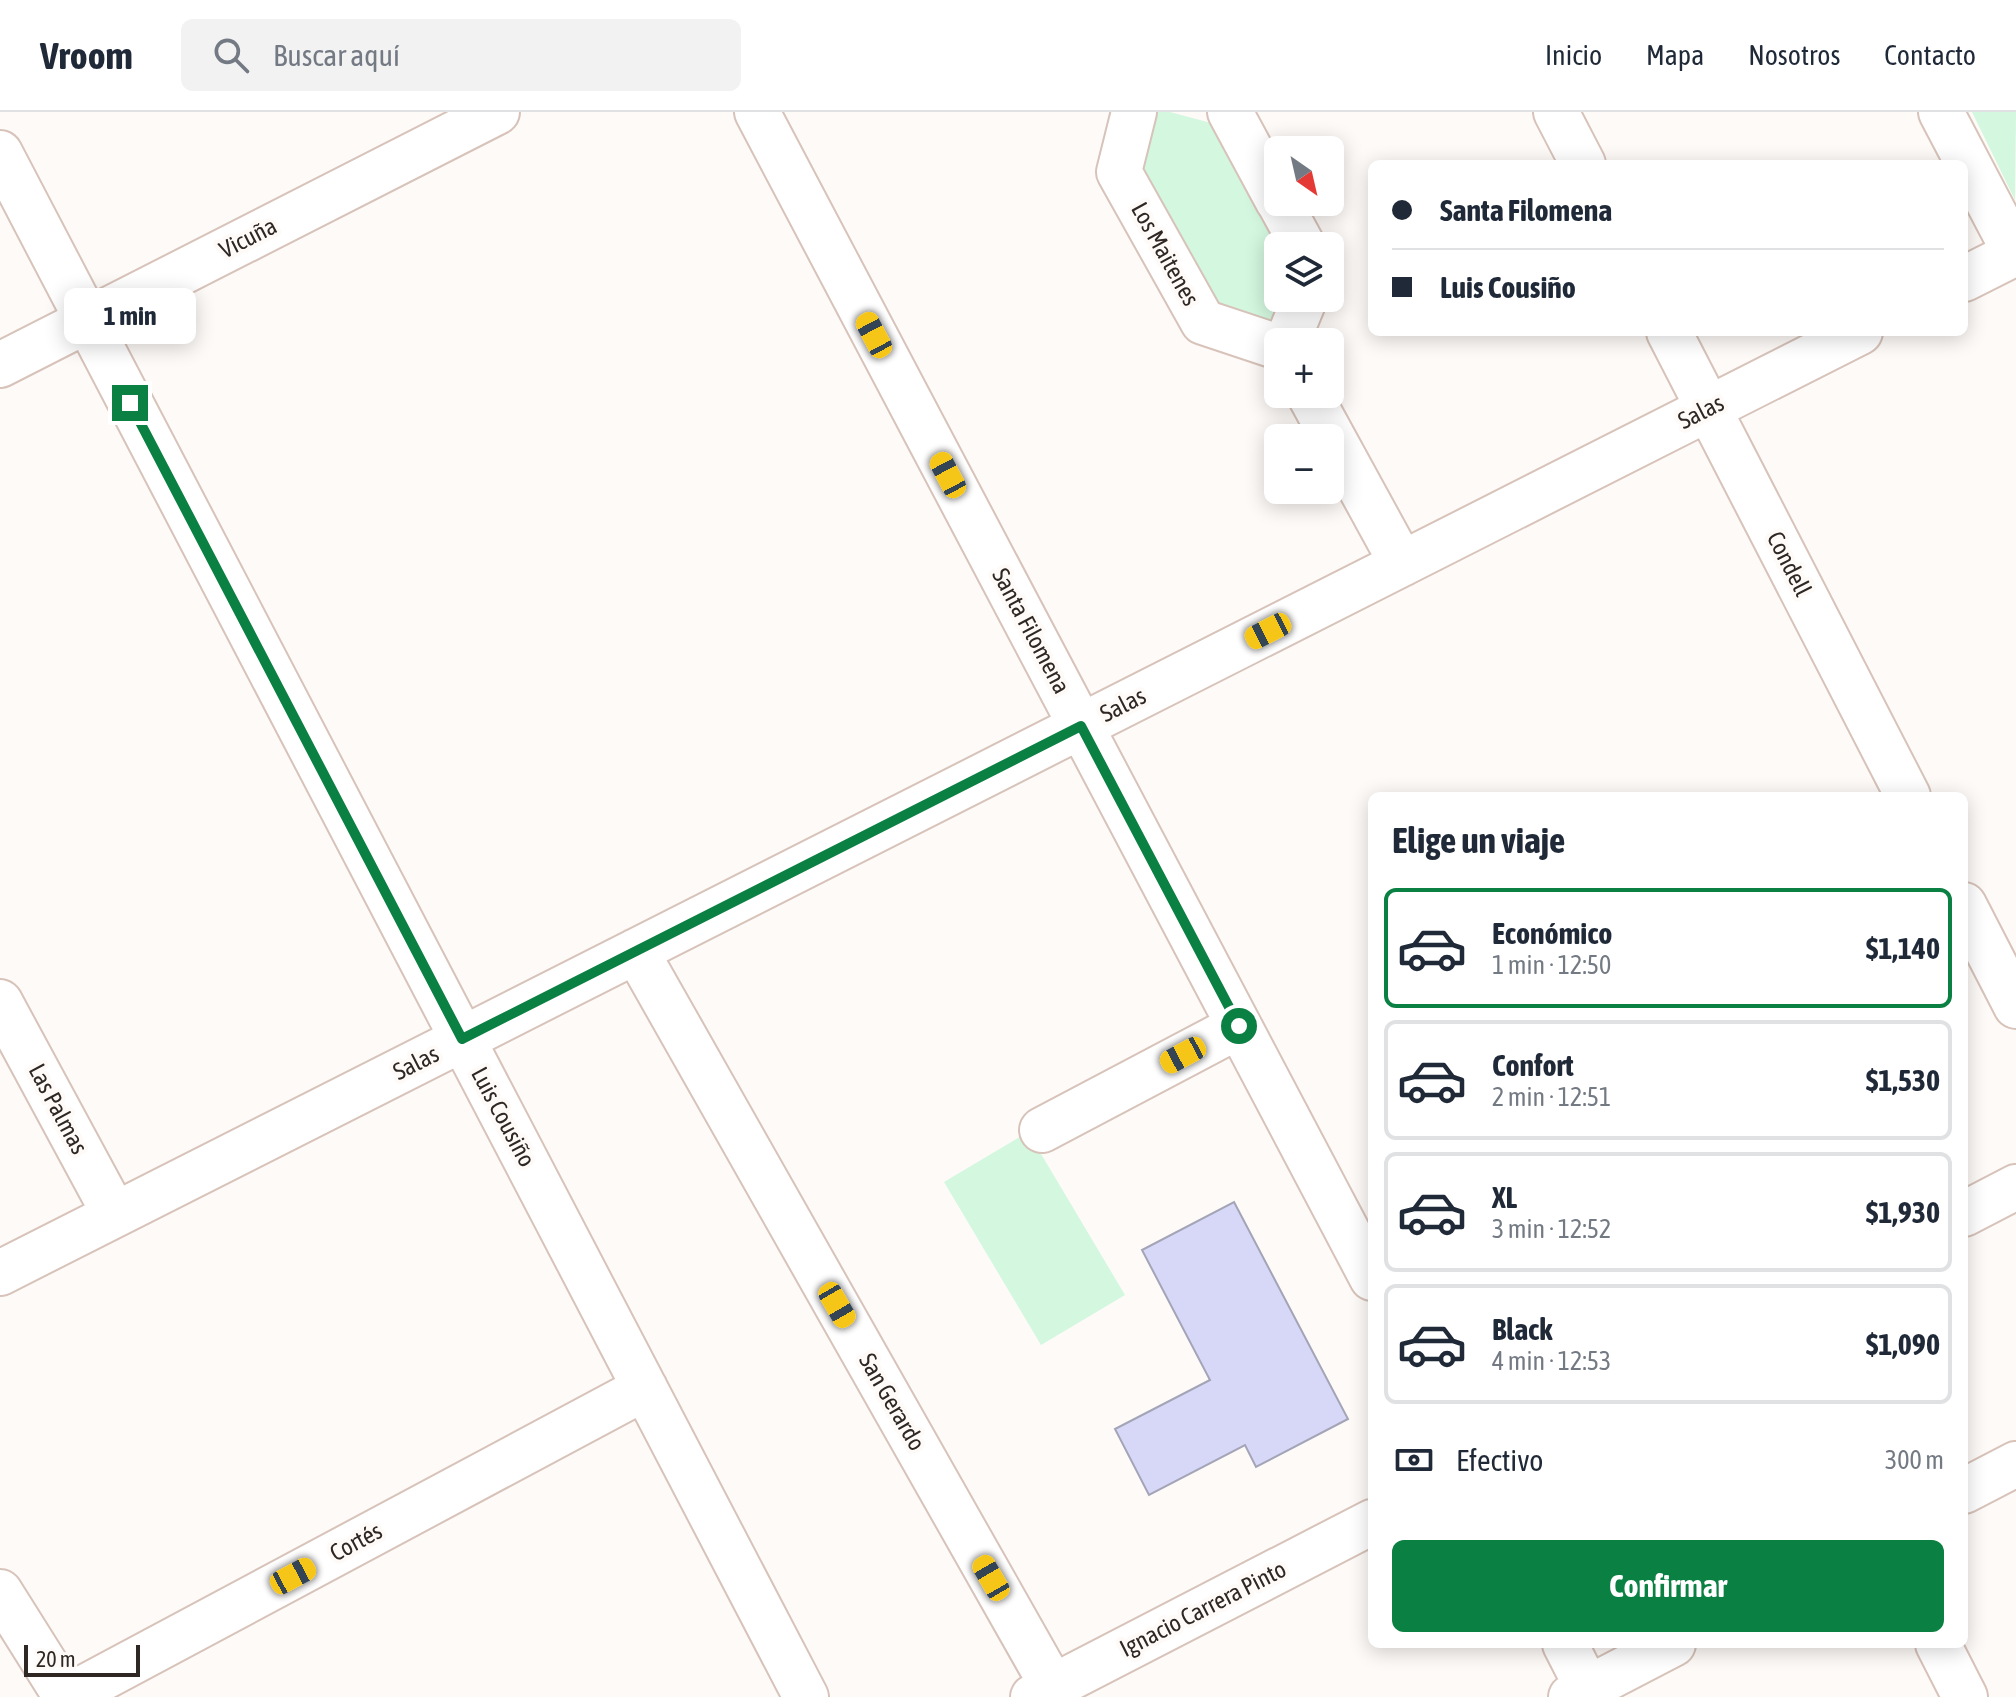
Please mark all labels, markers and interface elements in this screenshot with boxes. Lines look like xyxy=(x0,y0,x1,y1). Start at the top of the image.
search box xyxy=(181,19,741,91)
icon: search xyxy=(209,33,253,77)
text: Vroom xyxy=(40,34,133,77)
text: Buscar aquí xyxy=(273,38,400,72)
text: Inicio xyxy=(1545,39,1602,71)
text: Mapa xyxy=(1646,39,1704,71)
text: Nosotros xyxy=(1748,39,1840,71)
text: Contacto xyxy=(1884,39,1976,71)
north arrow xyxy=(1264,136,1344,216)
map controls xyxy=(1264,136,1344,504)
text: Santa Filomena xyxy=(1440,193,1612,227)
street label: Los Maitenes xyxy=(1126,198,1205,310)
street label: Vicuña xyxy=(215,212,281,263)
button: layers xyxy=(1264,232,1344,312)
text: Luis Cousiño xyxy=(1440,270,1576,304)
callout: 1 min xyxy=(64,287,196,343)
text: 1 min xyxy=(103,301,157,331)
car xyxy=(852,308,896,362)
button: + xyxy=(1264,328,1344,408)
route end xyxy=(112,385,148,421)
street label: Salas xyxy=(1674,389,1728,434)
button: − xyxy=(1264,424,1344,504)
car xyxy=(926,448,970,502)
street label: Condell xyxy=(1762,527,1817,601)
street label: Santa Filomena xyxy=(987,564,1076,698)
car xyxy=(1241,609,1295,653)
street label: Salas xyxy=(1096,682,1150,727)
text: Elige un viaje xyxy=(1392,819,1565,861)
icon: car xyxy=(1396,912,1468,984)
text: Económico xyxy=(1492,916,1612,950)
text: $1,140 xyxy=(1866,931,1940,965)
text: 1 min · 12:50 xyxy=(1492,950,1611,980)
route start xyxy=(1221,1008,1257,1044)
car xyxy=(1156,1033,1210,1077)
street label: Salas xyxy=(389,1040,443,1085)
icon: car xyxy=(1396,1044,1468,1116)
text: Confort xyxy=(1492,1048,1574,1082)
street label: Las Palmas xyxy=(24,1059,93,1158)
street label: Luis Cousiño xyxy=(466,1062,541,1171)
text: $1,530 xyxy=(1866,1063,1940,1097)
text: 2 min · 12:51 xyxy=(1492,1082,1611,1112)
icon: car xyxy=(1396,1176,1468,1248)
text: XL xyxy=(1492,1180,1517,1214)
text: $1,930 xyxy=(1866,1195,1940,1229)
text: 3 min · 12:52 xyxy=(1492,1214,1611,1244)
car xyxy=(815,1278,859,1332)
icon: car xyxy=(1396,1308,1468,1380)
text: Black xyxy=(1492,1312,1552,1346)
text: $1,090 xyxy=(1866,1327,1940,1361)
text: 4 min · 12:53 xyxy=(1492,1346,1611,1376)
street label: San Gerardo xyxy=(854,1349,931,1455)
icon: cash xyxy=(1392,1438,1436,1482)
text: Efectivo xyxy=(1456,1443,1543,1477)
text: 300 m xyxy=(1885,1445,1944,1475)
street label: Cortés xyxy=(325,1517,386,1566)
button: Confirmar xyxy=(1392,1540,1944,1632)
car xyxy=(969,1551,1013,1605)
car xyxy=(266,1554,320,1598)
street label: Ignacio Carrera Pinto xyxy=(1115,1555,1290,1662)
scale bar xyxy=(24,1641,140,1677)
text: 20 m xyxy=(36,1646,76,1672)

